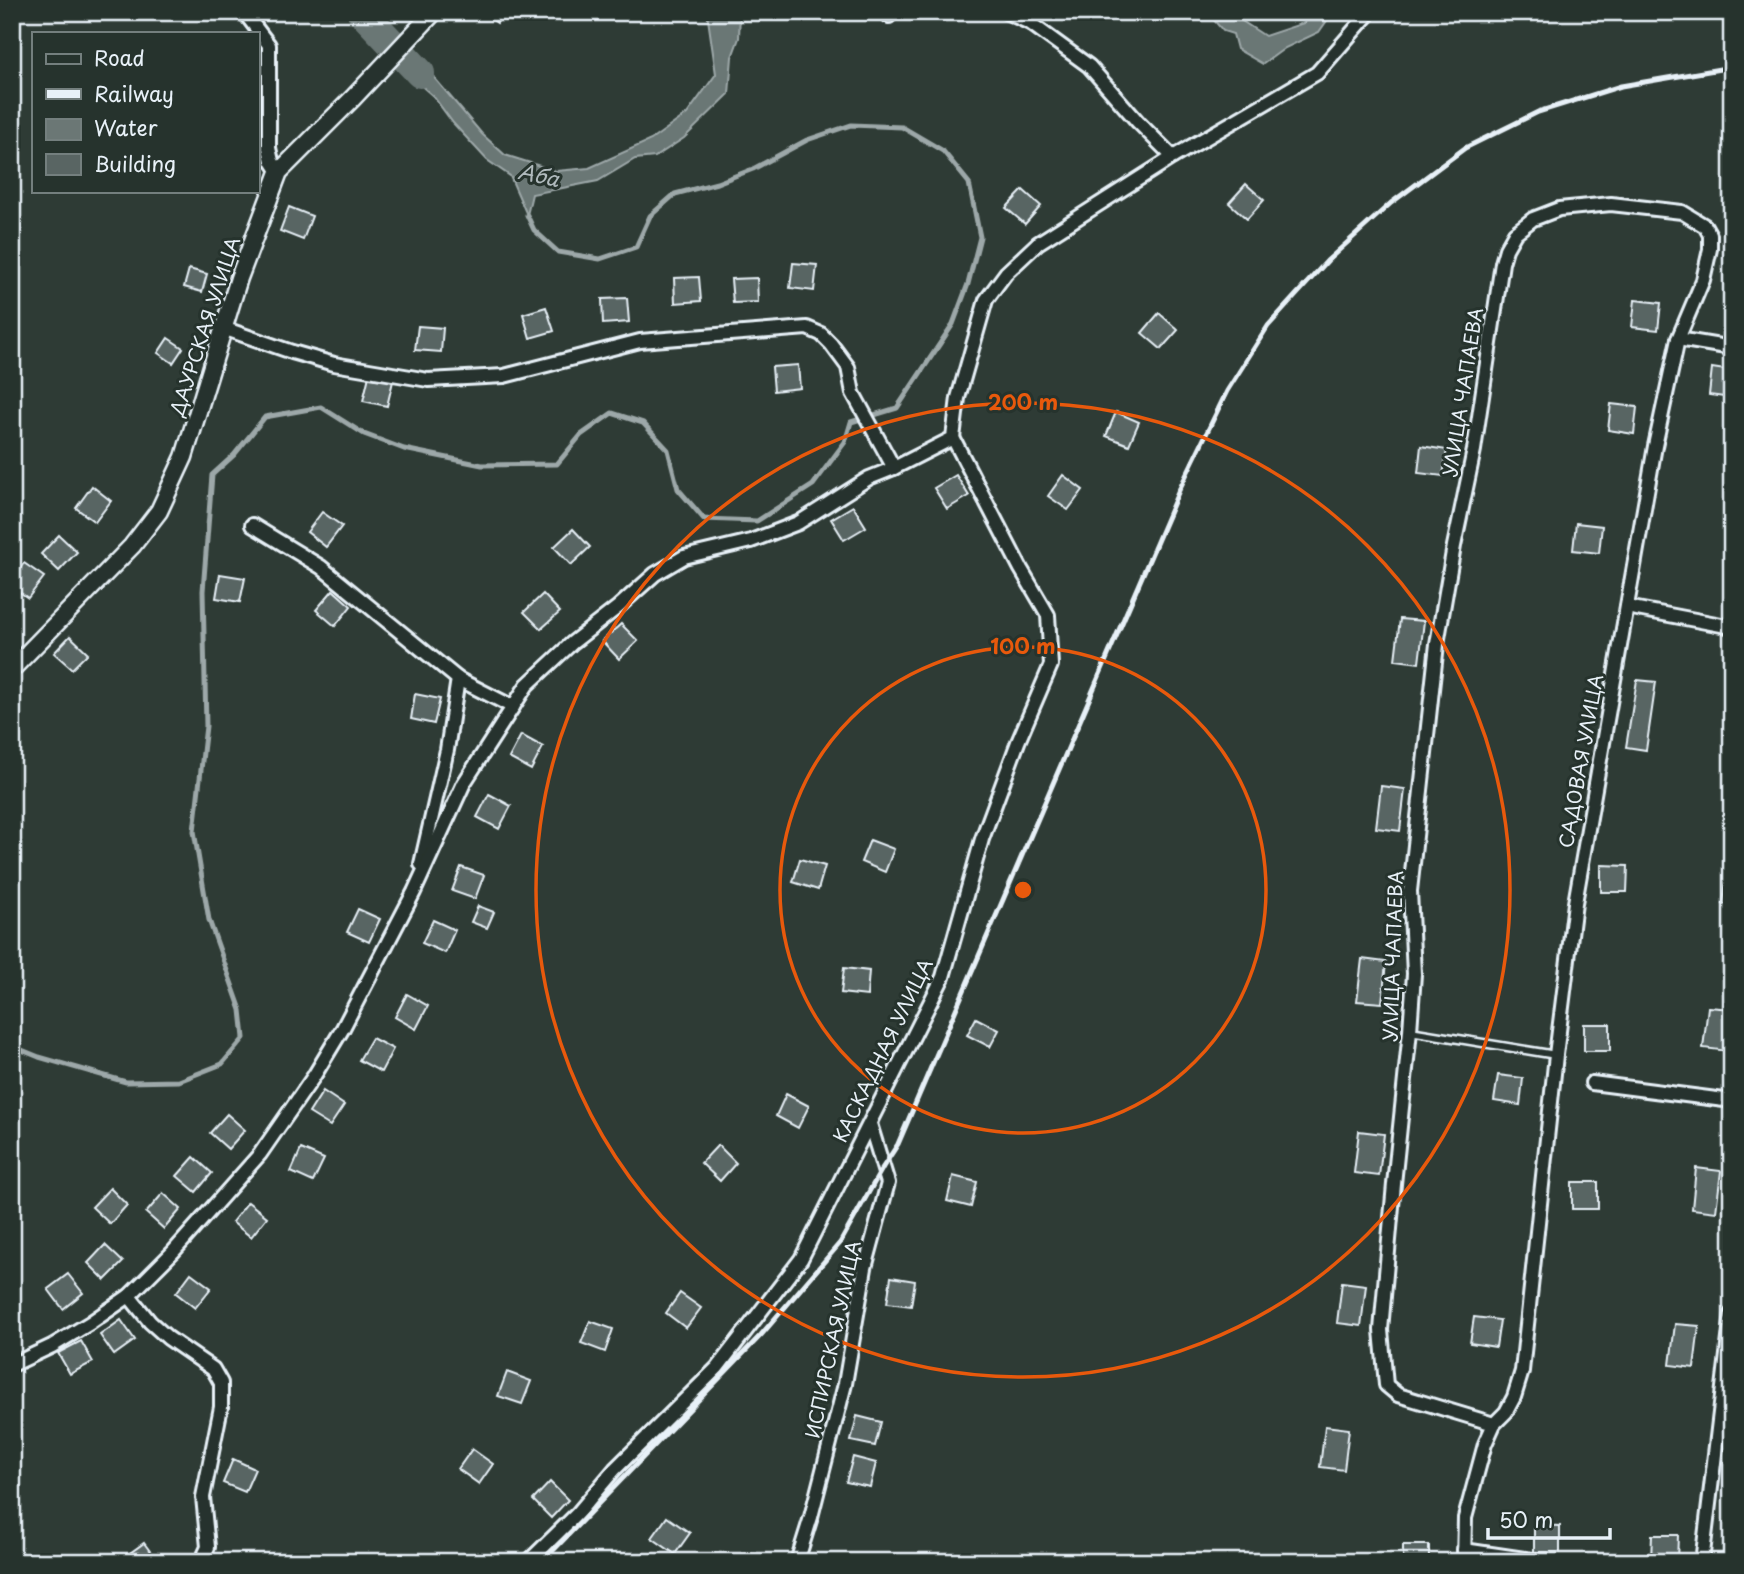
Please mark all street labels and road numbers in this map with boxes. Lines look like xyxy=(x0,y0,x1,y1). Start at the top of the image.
street label: ДАУРСКАЯ УЛИЦА xyxy=(162,233,246,420)
street label: УЛИЦА ЧАПАЕВА xyxy=(1435,305,1489,479)
street label: САДОВАЯ УЛИЦА xyxy=(1551,672,1609,850)
street label: УЛИЦА ЧАПАЕВА xyxy=(1375,870,1409,1042)
street label: КАСКАДНАЯ УЛИЦА xyxy=(825,953,939,1147)
street label: ИСПИРСКАЯ УЛИЦА xyxy=(797,1238,867,1440)

